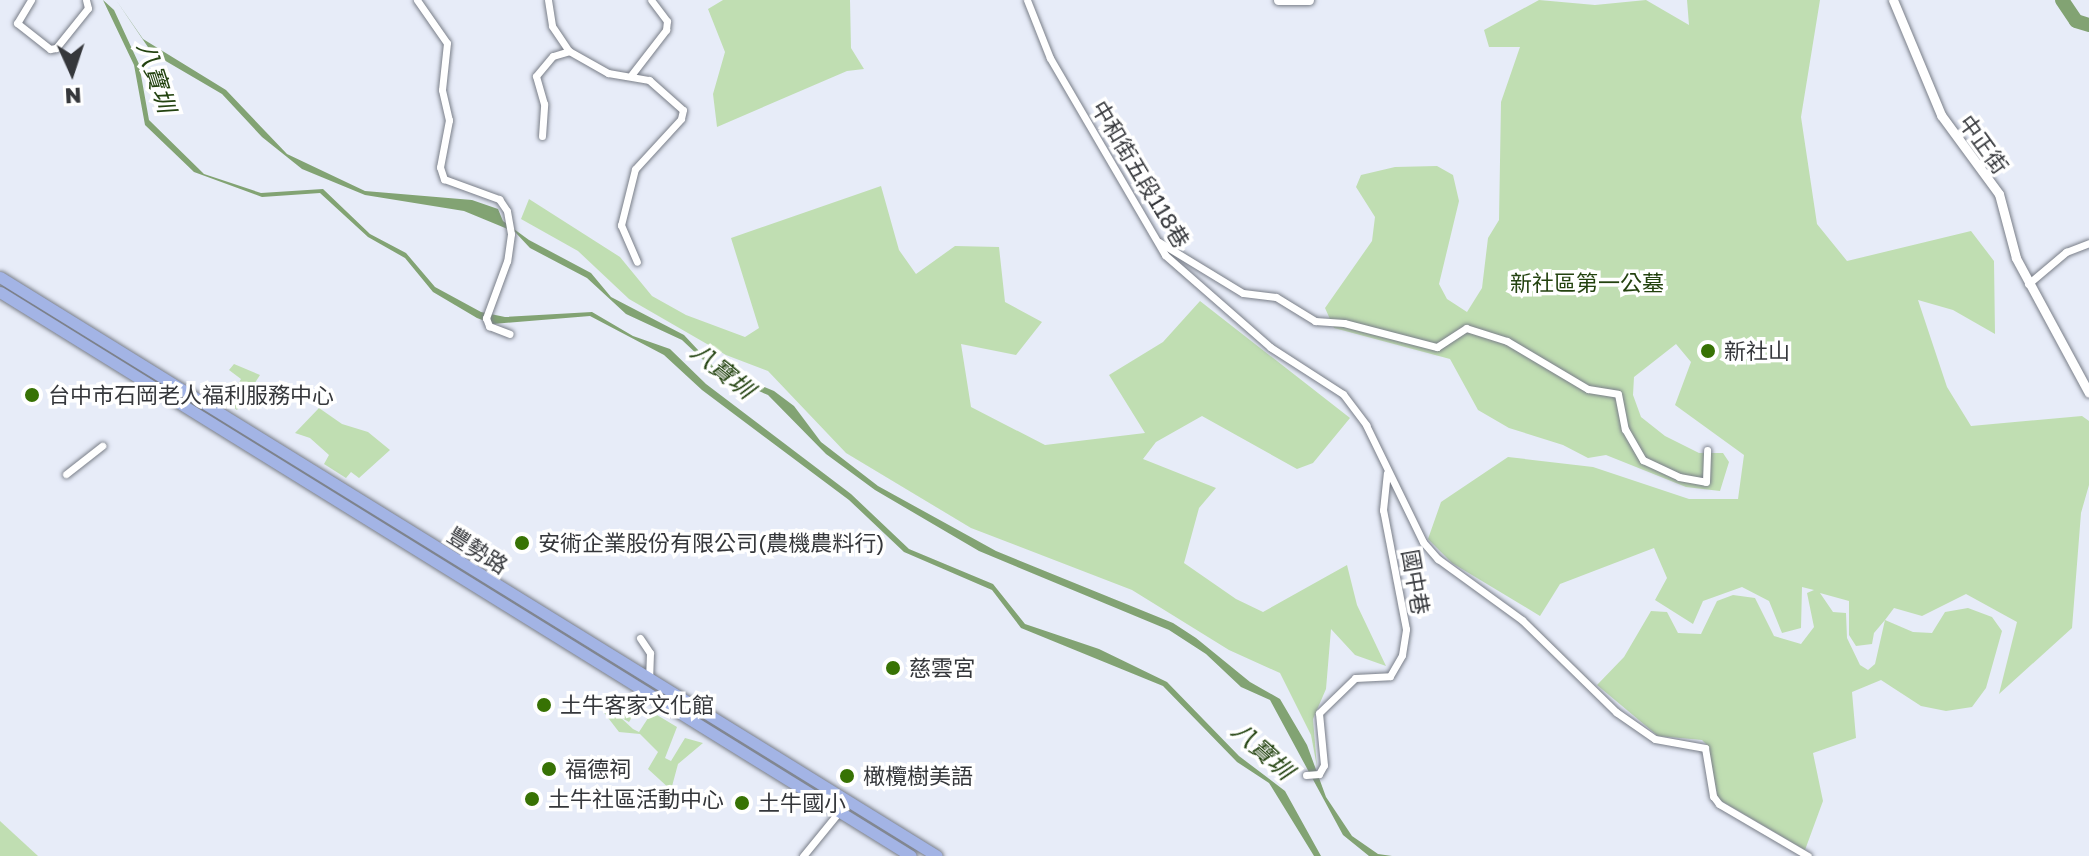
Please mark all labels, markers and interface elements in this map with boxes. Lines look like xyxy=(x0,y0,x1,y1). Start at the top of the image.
north arrow xyxy=(32,32,112,112)
water label: 八寶圳 xyxy=(132,38,182,116)
text: N xyxy=(64,83,82,110)
street label: 中和街五段118巷 xyxy=(1087,96,1195,252)
street label: 中正街 xyxy=(1954,110,2014,178)
park label: 新社區第一公墓 xyxy=(1510,270,1664,296)
water label: 八寶圳 xyxy=(686,336,760,404)
place label: 新社山 xyxy=(1724,338,1790,364)
marker: 新社山 xyxy=(1699,342,1717,360)
place label: 台中市石岡老人福利服務中心 xyxy=(48,382,334,408)
marker: 台中市石岡老人福利服務中心 xyxy=(23,386,41,404)
street label: 豐勢路 xyxy=(443,521,513,579)
place label: 安術企業股份有限公司(農機農料行) xyxy=(538,530,885,556)
marker: 安術企業股份有限公司(農機農料行) xyxy=(513,534,531,552)
street label: 國中巷 xyxy=(1397,547,1435,617)
place label: 慈雲宮 xyxy=(909,655,975,681)
marker: 慈雲宮 xyxy=(884,659,902,677)
place label: 土牛客家文化館 xyxy=(560,692,714,718)
marker: 土牛客家文化館 xyxy=(535,696,553,714)
water label: 八寶圳 xyxy=(1227,715,1299,785)
place label: 福德祠 xyxy=(565,756,631,782)
marker: 福德祠 xyxy=(540,760,558,778)
place label: 橄欖樹美語 xyxy=(863,763,973,789)
marker: 橄欖樹美語 xyxy=(838,767,856,785)
place label: 土牛社區活動中心 xyxy=(548,786,724,812)
marker: 土牛社區活動中心 xyxy=(523,790,541,808)
place label: 土牛國小 xyxy=(758,790,846,816)
marker: 土牛國小 xyxy=(733,794,751,812)

